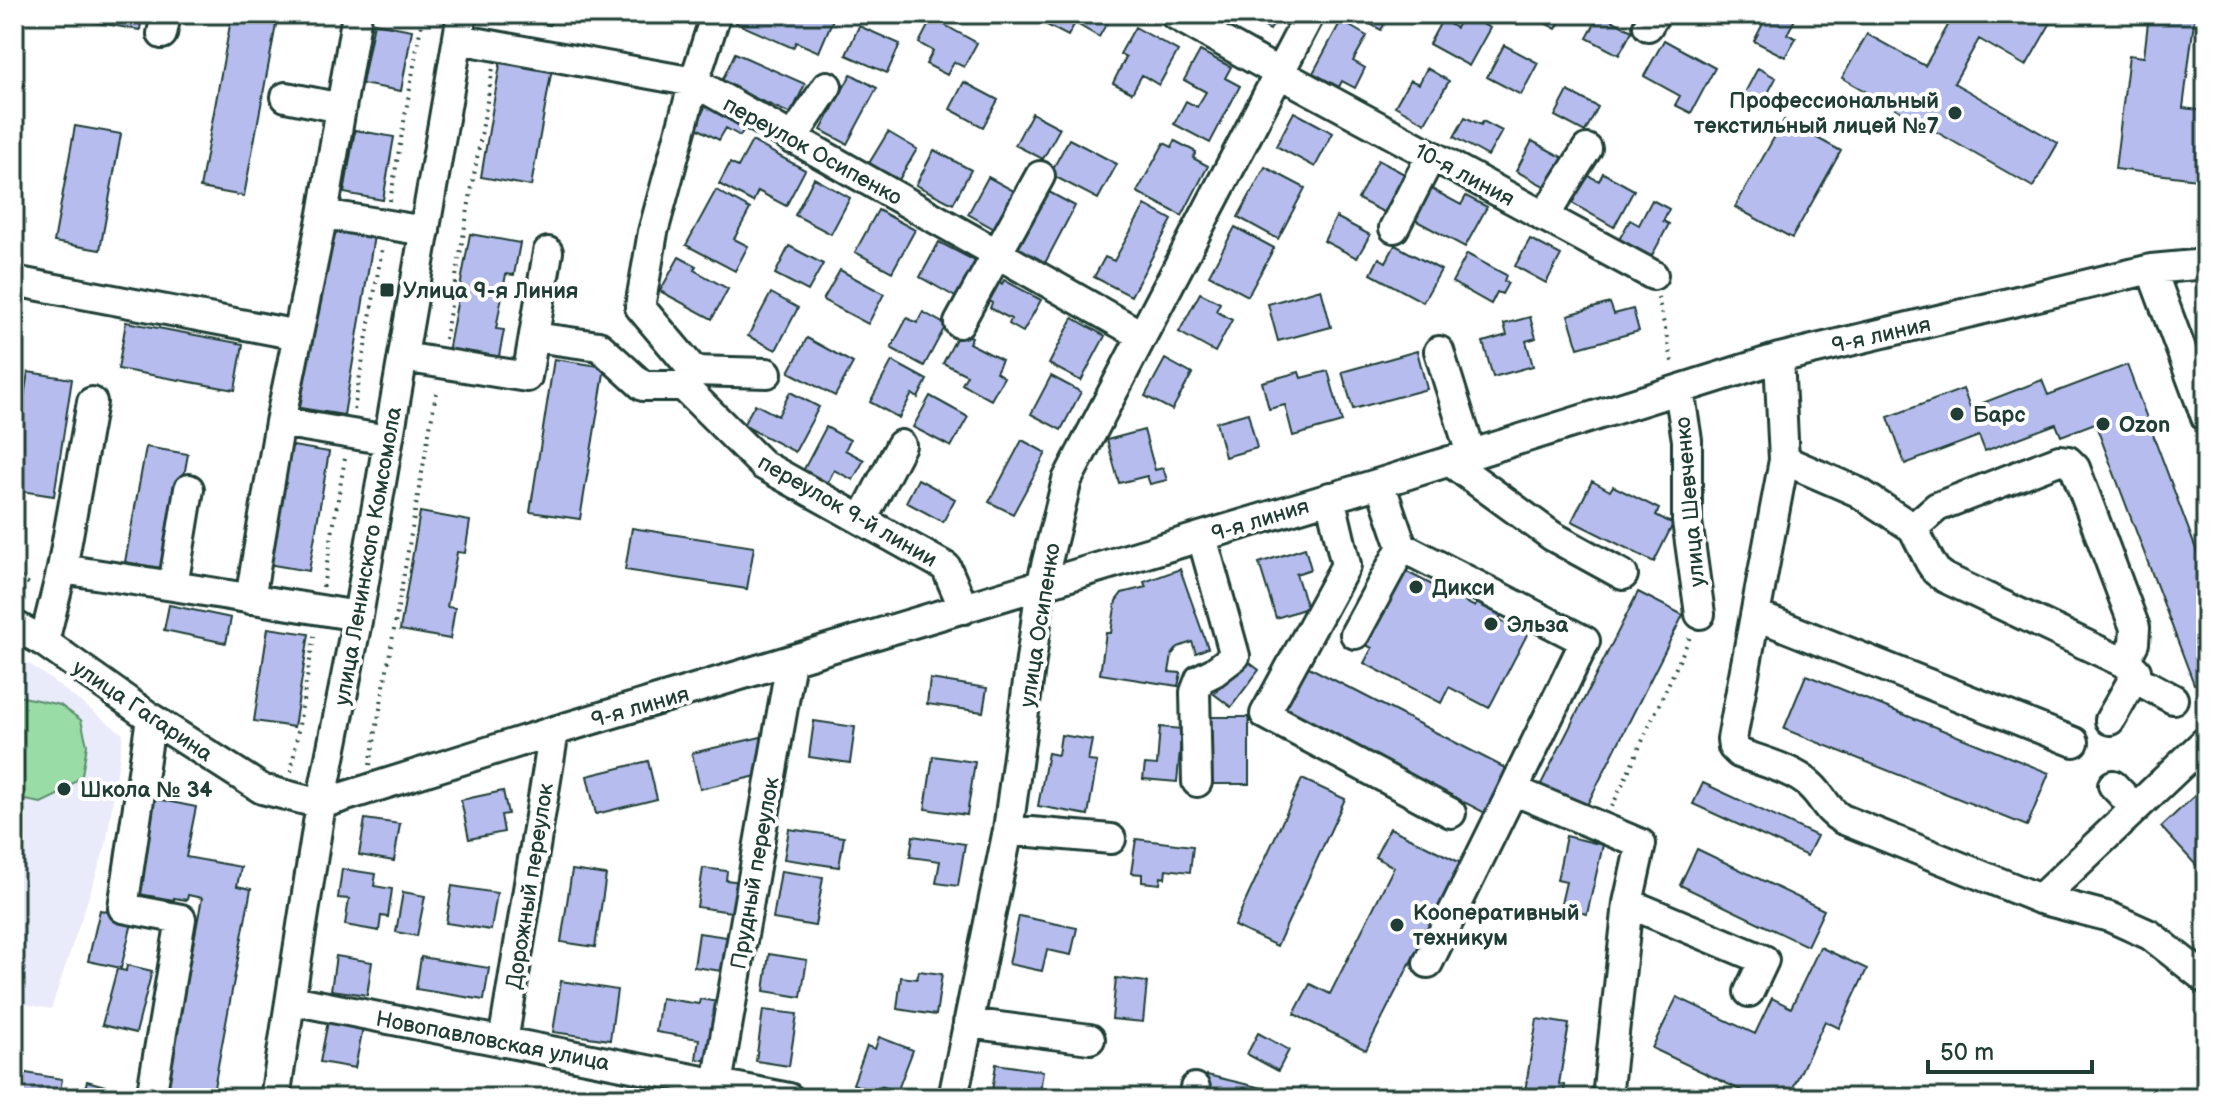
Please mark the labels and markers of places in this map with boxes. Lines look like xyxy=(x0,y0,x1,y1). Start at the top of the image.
place label: Профессиональный текстильный лицей №7 xyxy=(1694,88,1939,140)
marker: Профессиональный текстильный лицей №7 xyxy=(1946,104,1964,122)
place label: Улица 9-я Линия xyxy=(403,278,579,305)
marker: Улица 9-я Линия xyxy=(378,281,396,299)
place label: Барс xyxy=(1973,402,2026,429)
marker: Барс xyxy=(1948,405,1966,423)
place label: Ozon xyxy=(2119,412,2170,439)
marker: Ozon xyxy=(2094,415,2112,433)
place label: Дикси xyxy=(1432,575,1495,602)
marker: Дикси xyxy=(1407,578,1425,596)
place label: Эльза xyxy=(1507,612,1569,639)
marker: Эльза xyxy=(1482,615,1500,633)
place label: Школа № 34 xyxy=(80,777,213,804)
marker: Школа № 34 xyxy=(55,780,73,798)
place label: Кооперативный техникум xyxy=(1413,900,1579,952)
marker: Кооперативный техникум xyxy=(1388,916,1406,934)

